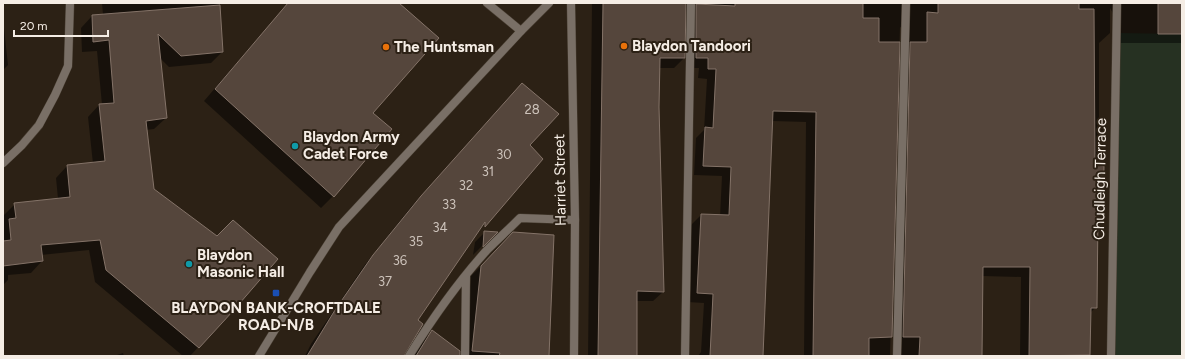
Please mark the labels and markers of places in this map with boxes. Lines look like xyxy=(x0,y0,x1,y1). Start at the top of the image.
place label: Blaydon Tandoori xyxy=(632,37,751,55)
place label: The Huntsman xyxy=(394,38,494,56)
marker: Blaydon Tandoori xyxy=(619,41,629,51)
marker: The Huntsman xyxy=(381,42,391,52)
place label: Blaydon Army Cadet Force xyxy=(303,128,400,163)
marker: Blaydon Army Cadet Force xyxy=(290,141,300,151)
place label: Blaydon Masonic Hall xyxy=(197,246,284,281)
marker: Blaydon Masonic Hall xyxy=(184,259,194,269)
marker: BLAYDON BANK-CROFTDALE ROAD-N/B xyxy=(271,288,281,298)
place label: BLAYDON BANK-CROFTDALE ROAD-N/B xyxy=(171,299,381,334)

